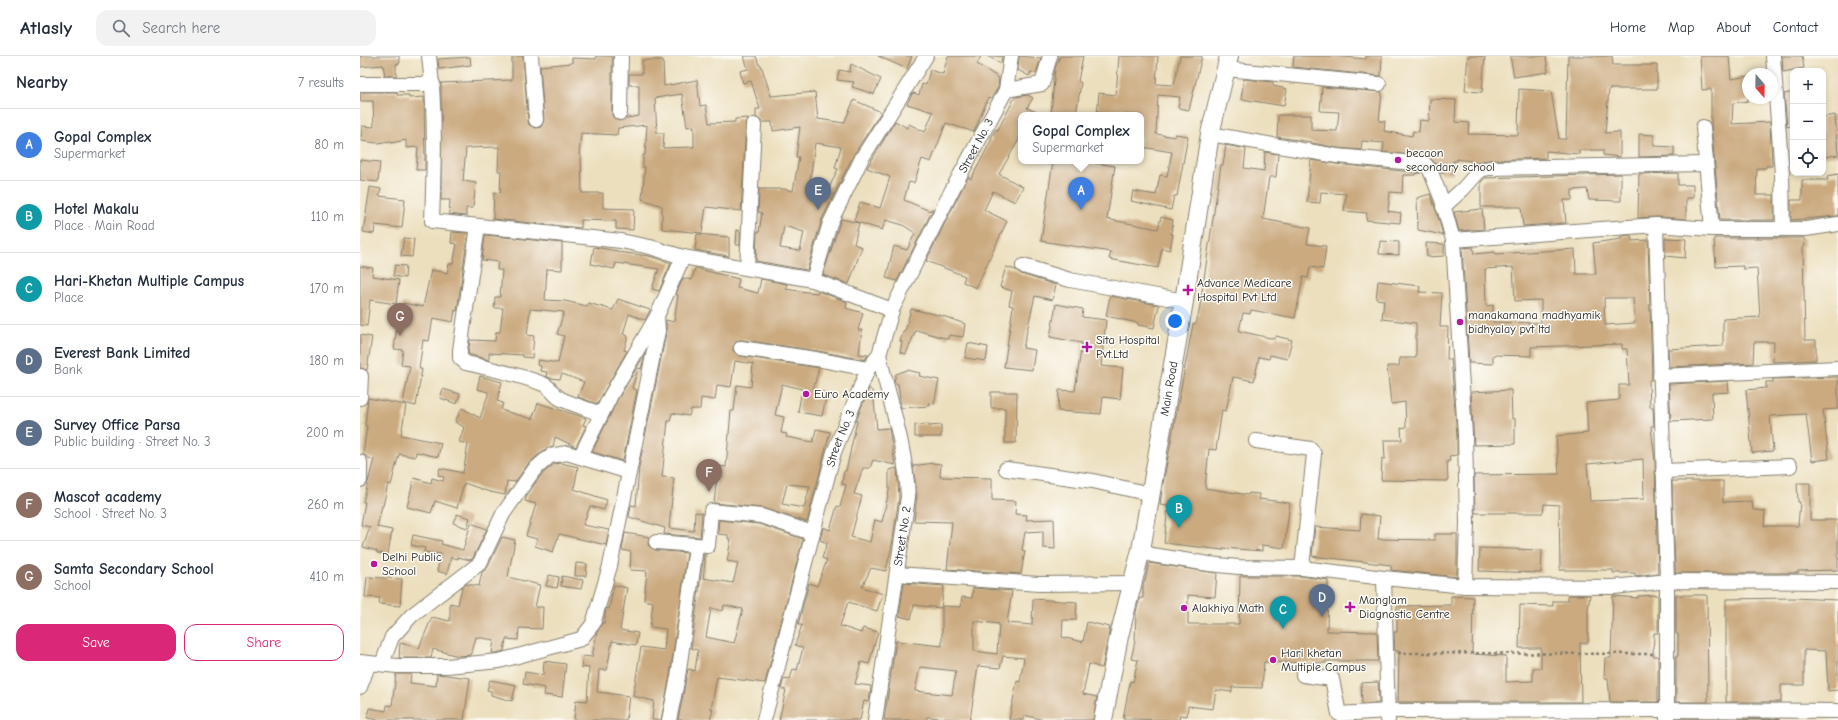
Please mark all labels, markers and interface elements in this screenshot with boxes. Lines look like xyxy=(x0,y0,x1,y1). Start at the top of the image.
search box xyxy=(96,10,376,46)
text: Atlasly xyxy=(20,17,72,39)
icon: search xyxy=(110,17,132,39)
text: Search here xyxy=(142,19,220,37)
text: Home xyxy=(1610,19,1646,36)
text: Map xyxy=(1668,19,1694,36)
text: About xyxy=(1716,19,1751,36)
text: Contact xyxy=(1773,19,1818,36)
north arrow xyxy=(1742,68,1778,104)
map controls xyxy=(1790,68,1826,176)
button: + xyxy=(1790,68,1826,104)
text: Nearby xyxy=(16,73,67,92)
text: 7 results xyxy=(298,75,344,90)
button: − xyxy=(1790,104,1826,140)
popup xyxy=(1018,112,1144,164)
street label: Street No. 3 xyxy=(956,116,996,175)
text: Gopal Complex xyxy=(1032,122,1130,140)
text: Gopal Complex xyxy=(54,128,151,146)
text: A xyxy=(25,137,33,152)
text: 80 m xyxy=(314,137,344,152)
text: Supermarket xyxy=(1032,140,1104,155)
button: locate xyxy=(1790,140,1826,176)
text: Supermarket xyxy=(54,146,125,161)
place label: becaon secondary school xyxy=(1406,146,1495,174)
marker: becaon secondary school xyxy=(1393,155,1403,165)
pin: E xyxy=(805,177,831,210)
pin: A xyxy=(1068,177,1094,210)
text: Hotel Makalu xyxy=(54,200,139,218)
text: B xyxy=(25,209,33,224)
text: 110 m xyxy=(311,209,344,224)
text: Place · Main Road xyxy=(54,218,155,233)
text: Hari-Khetan Multiple Campus xyxy=(54,272,244,290)
place label: Advance Medicare Hospital Pvt Ltd xyxy=(1197,276,1291,304)
text: C xyxy=(25,281,33,296)
text: 170 m xyxy=(310,281,344,296)
marker: Advance Medicare Hospital Pvt Ltd xyxy=(1182,284,1194,296)
text: Place xyxy=(54,290,84,305)
pin: G xyxy=(387,303,413,336)
place label: manakamana madhyamik bidhyalay pvt ltd xyxy=(1468,308,1601,336)
your location xyxy=(1165,311,1185,331)
marker: manakamana madhyamik bidhyalay pvt ltd xyxy=(1455,317,1465,327)
place label: Sita Hospital Pvt.Ltd xyxy=(1096,333,1160,361)
marker: Sita Hospital Pvt.Ltd xyxy=(1081,341,1093,353)
text: Everest Bank Limited xyxy=(54,344,190,362)
text: D xyxy=(25,353,33,368)
text: 180 m xyxy=(309,353,344,368)
street label: Main Road xyxy=(1157,360,1180,417)
text: Bank xyxy=(54,362,82,377)
place label: Euro Academy xyxy=(814,387,890,401)
marker: Euro Academy xyxy=(801,389,811,399)
street label: Street No. 3 xyxy=(823,408,858,468)
text: Survey Office Parsa xyxy=(54,416,180,434)
text: E xyxy=(25,425,33,440)
text: 200 m xyxy=(306,425,344,440)
text: Public building · Street No. 3 xyxy=(54,434,210,449)
pin: F xyxy=(696,459,722,492)
text: Mascot academy xyxy=(54,488,161,506)
pin: B xyxy=(1166,495,1192,528)
text: F xyxy=(25,497,33,512)
text: 260 m xyxy=(307,497,344,512)
street label: Street No. 2 xyxy=(891,505,914,567)
text: School · Street No. 3 xyxy=(54,506,167,521)
place label: Delhi Public School xyxy=(382,550,442,578)
marker: Delhi Public School xyxy=(369,559,379,569)
text: Samta Secondary School xyxy=(54,560,214,578)
text: G xyxy=(24,569,34,584)
text: 410 m xyxy=(310,569,344,584)
text: School xyxy=(54,578,91,593)
pin: D xyxy=(1309,584,1335,617)
place label: Manglam Diagnostic Centre xyxy=(1359,593,1450,621)
pin: C xyxy=(1270,596,1296,629)
place label: Alakhiya Math xyxy=(1192,601,1264,615)
marker: Manglam Diagnostic Centre xyxy=(1344,601,1356,613)
marker: Alakhiya Math xyxy=(1179,603,1189,613)
button: Save xyxy=(16,624,176,661)
button: Share xyxy=(184,624,344,661)
place label: Hari khetan Multiple Campus xyxy=(1281,646,1366,674)
marker: Hari khetan Multiple Campus xyxy=(1268,655,1278,665)

